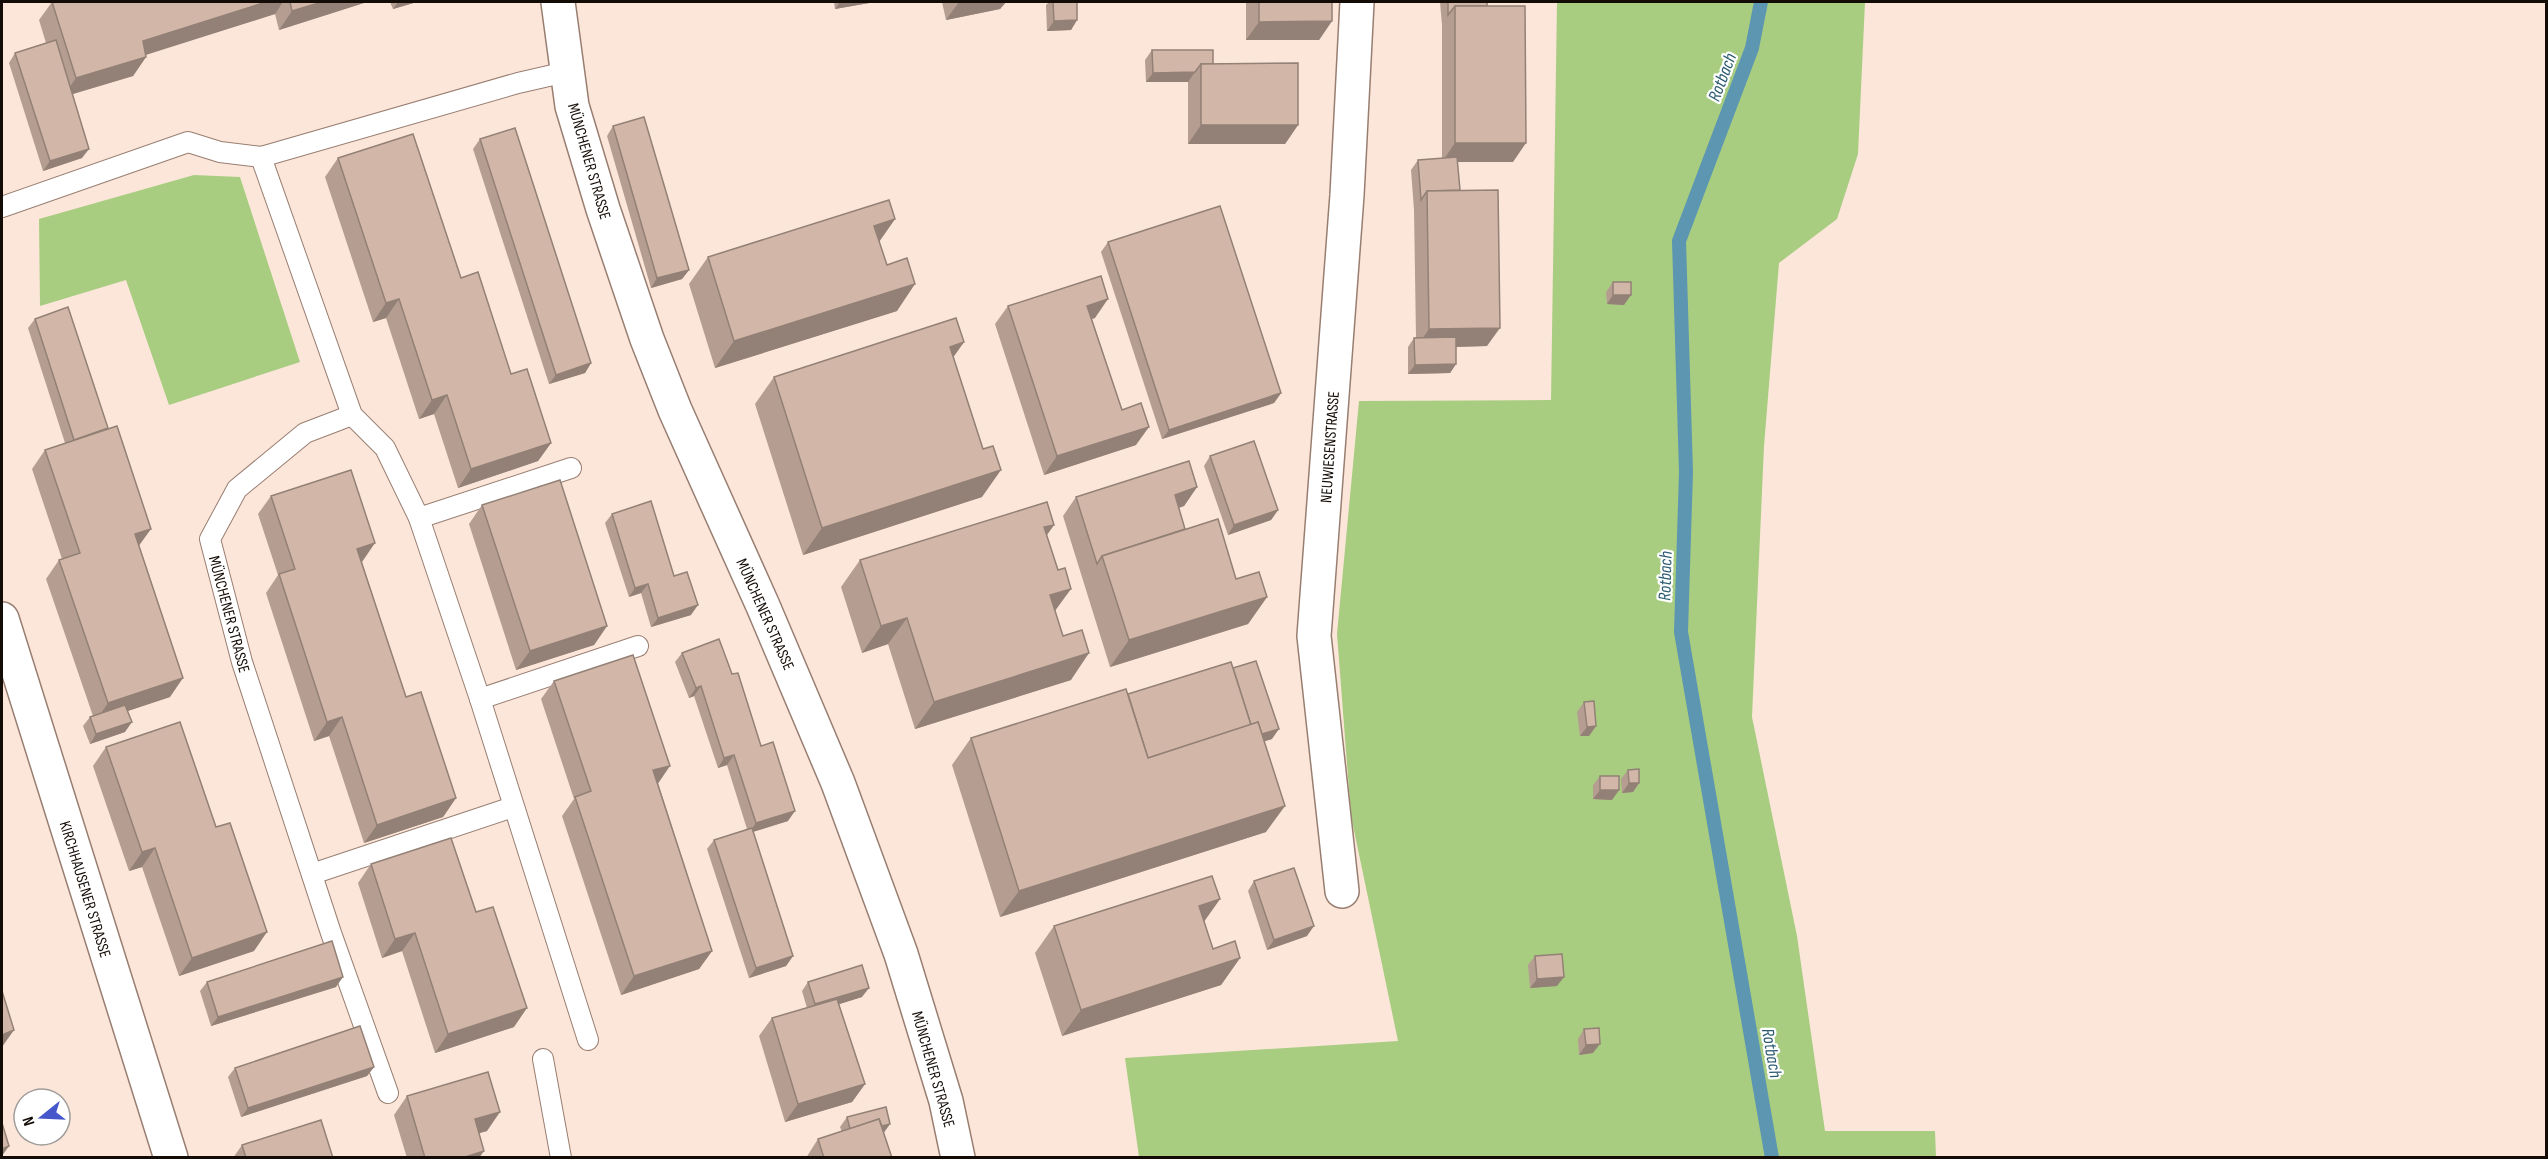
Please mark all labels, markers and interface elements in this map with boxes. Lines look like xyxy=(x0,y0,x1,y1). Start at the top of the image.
water label: Rotbach xyxy=(1704,50,1741,104)
street label: MÜNCHENER STRASSE xyxy=(563,101,614,222)
street label: NEUWIESENSTRASSE xyxy=(1317,391,1344,504)
water label: Rotbach xyxy=(1654,550,1677,601)
street label: MÜNCHENER STRASSE xyxy=(204,554,253,675)
street label: MÜNCHENER STRASSE xyxy=(732,556,798,673)
street label: KIRCHHAUSENER STRASSE xyxy=(55,819,114,960)
street label: MÜNCHENER STRASSE xyxy=(907,1009,958,1130)
water label: Rotbach xyxy=(1757,1027,1786,1080)
north arrow xyxy=(12,1087,72,1147)
text: N xyxy=(19,1114,40,1128)

